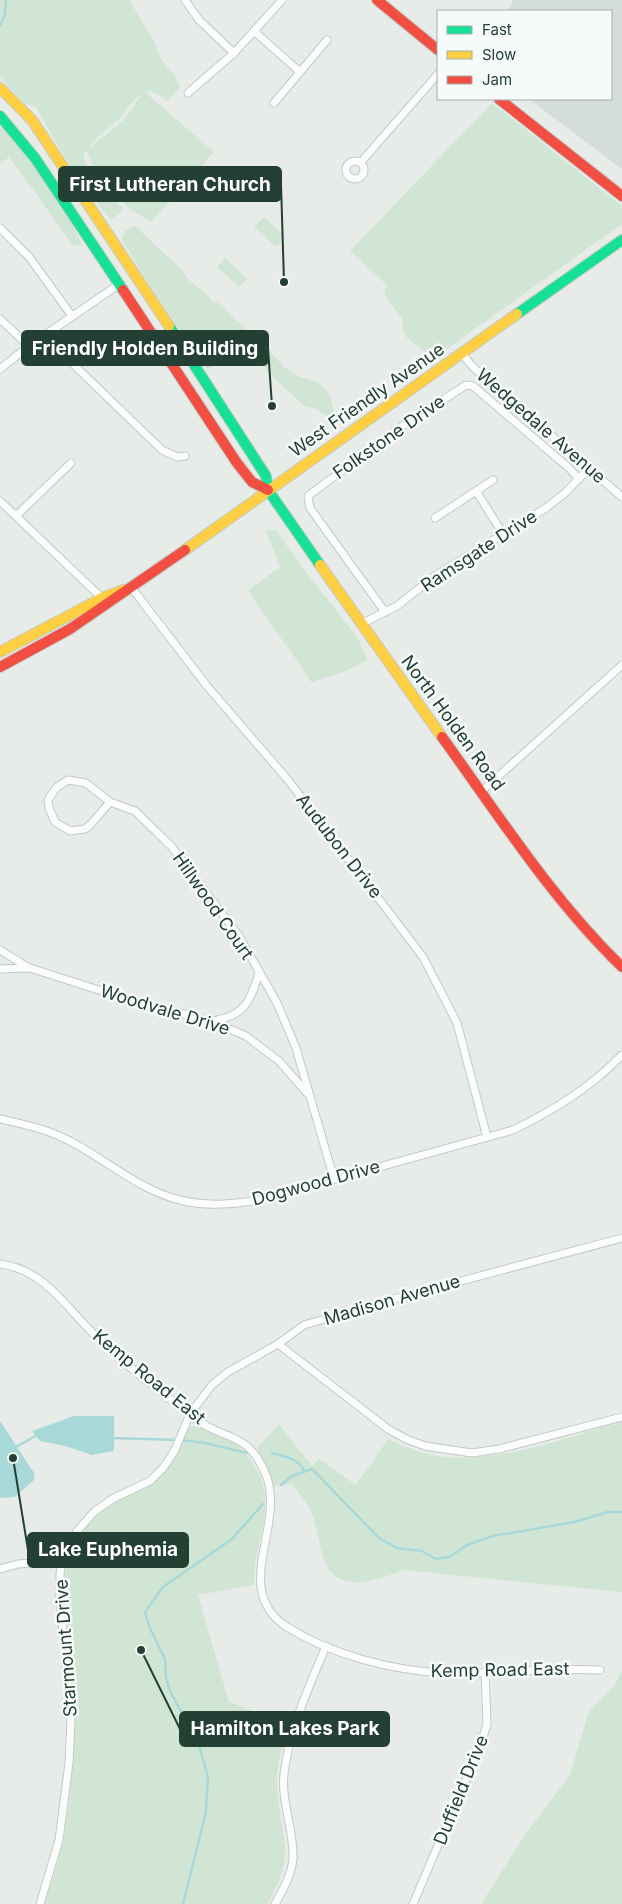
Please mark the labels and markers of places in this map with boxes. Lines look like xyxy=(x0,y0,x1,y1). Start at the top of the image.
callout: First Lutheran Church xyxy=(59,167,281,201)
callout: Friendly Holden Building xyxy=(22,331,268,365)
callout: Lake Euphemia xyxy=(28,1533,188,1567)
callout: Hamilton Lakes Park xyxy=(180,1712,389,1746)

